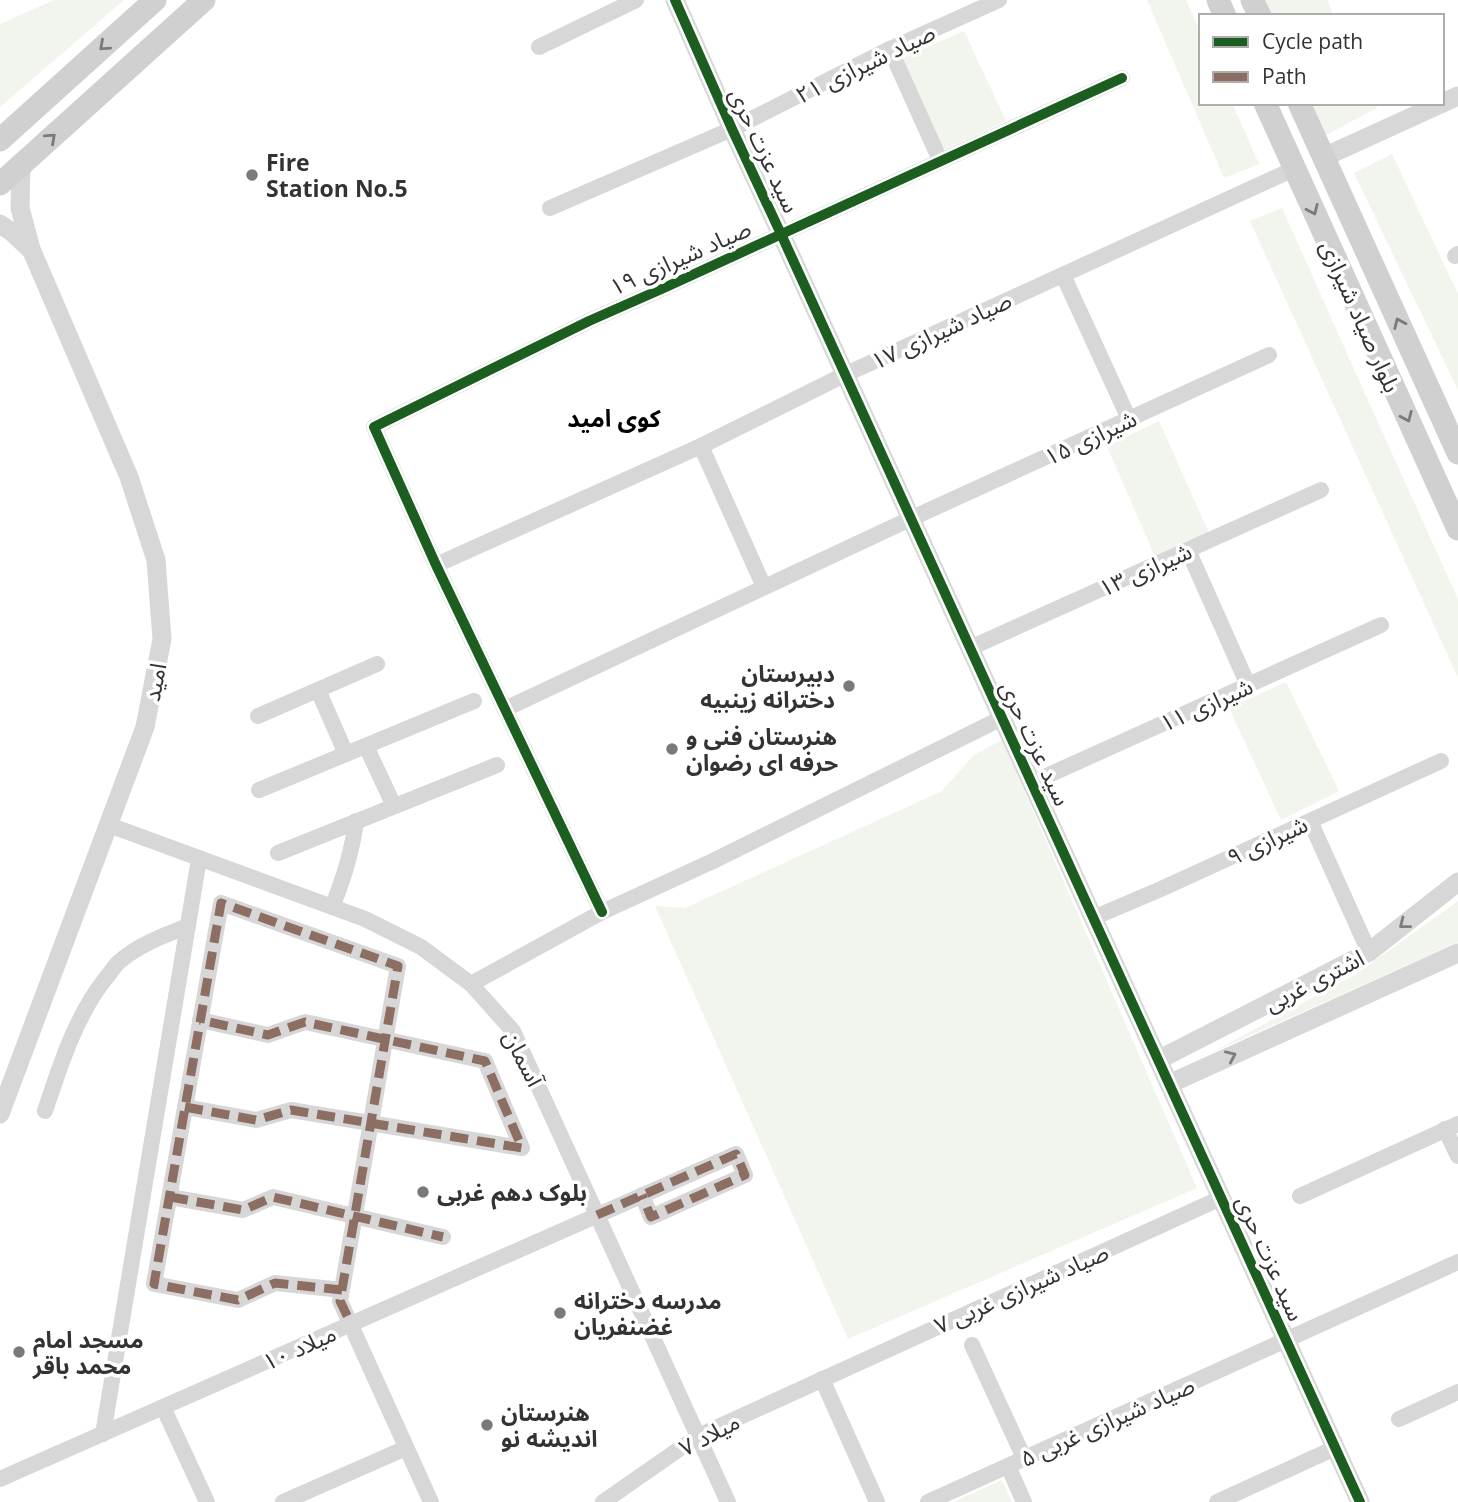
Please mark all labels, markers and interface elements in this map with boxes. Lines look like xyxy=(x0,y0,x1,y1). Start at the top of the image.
legend xyxy=(1199,14,1444,105)
street label: صیاد شیرازی ۲۱ xyxy=(790,15,940,111)
text: Cycle path xyxy=(1262,27,1363,55)
one-way arrow xyxy=(99,38,112,50)
text: Path xyxy=(1262,62,1307,90)
street label: سید عزت حری xyxy=(722,82,808,218)
one-way arrow xyxy=(43,134,56,147)
place label: Fire Station No.5 xyxy=(266,146,408,204)
marker: Fire Station No.5 xyxy=(244,167,260,183)
one-way arrow xyxy=(1305,203,1319,215)
street label: صیاد شیرازی ۱۹ xyxy=(604,212,756,302)
street label: بلوار صیاد شیرازی xyxy=(1313,235,1409,397)
street label: صیاد شیرازی ۱۷ xyxy=(865,283,1017,377)
one-way arrow xyxy=(1393,318,1407,331)
district label: کوی امید xyxy=(567,401,662,434)
street label: شیرازی ۱۵ xyxy=(1038,402,1142,472)
one-way arrow xyxy=(1399,410,1413,422)
street label: شیرازی ۱۳ xyxy=(1093,534,1197,604)
place label: دبیرستان دخترانه زینبیه xyxy=(700,657,835,715)
street label: امید xyxy=(135,660,173,704)
street label: شیرازی ۱۱ xyxy=(1154,669,1258,739)
street label: سید عزت حری xyxy=(993,675,1079,811)
marker: دبیرستان دخترانه زینبیه xyxy=(841,678,857,694)
place label: هنرستان فنی و حرفه ای رضوان xyxy=(686,720,838,778)
marker: هنرستان فنی و حرفه ای رضوان xyxy=(664,741,680,757)
street label: شیرازی ۹ xyxy=(1221,807,1313,873)
one-way arrow xyxy=(1400,916,1412,929)
street label: اشتری غربی xyxy=(1259,941,1369,1019)
street label: آسمان xyxy=(496,1024,552,1093)
one-way arrow xyxy=(1224,1050,1236,1064)
place label: بلوک دهم غربی xyxy=(437,1176,587,1210)
marker: بلوک دهم غربی xyxy=(415,1184,431,1200)
street label: سید عزت حری xyxy=(1229,1190,1313,1326)
street label: صیاد شیرازی غربی ۷ xyxy=(929,1235,1113,1341)
place label: مدرسه دخترانه غضنفریان xyxy=(574,1284,722,1342)
marker: مدرسه دخترانه غضنفریان xyxy=(552,1305,568,1321)
street label: میلاد ۱۰ xyxy=(257,1317,341,1377)
place label: مسجد امام محمد باقر xyxy=(32,1323,144,1381)
marker: مسجد امام محمد باقر xyxy=(11,1344,27,1360)
street label: صیاد شیرازی غربی ۵ xyxy=(1015,1368,1199,1474)
place label: هنرستان اندیشه نو xyxy=(501,1396,598,1454)
street label: میلاد ۷ xyxy=(673,1405,745,1463)
marker: هنرستان اندیشه نو xyxy=(479,1417,495,1433)

